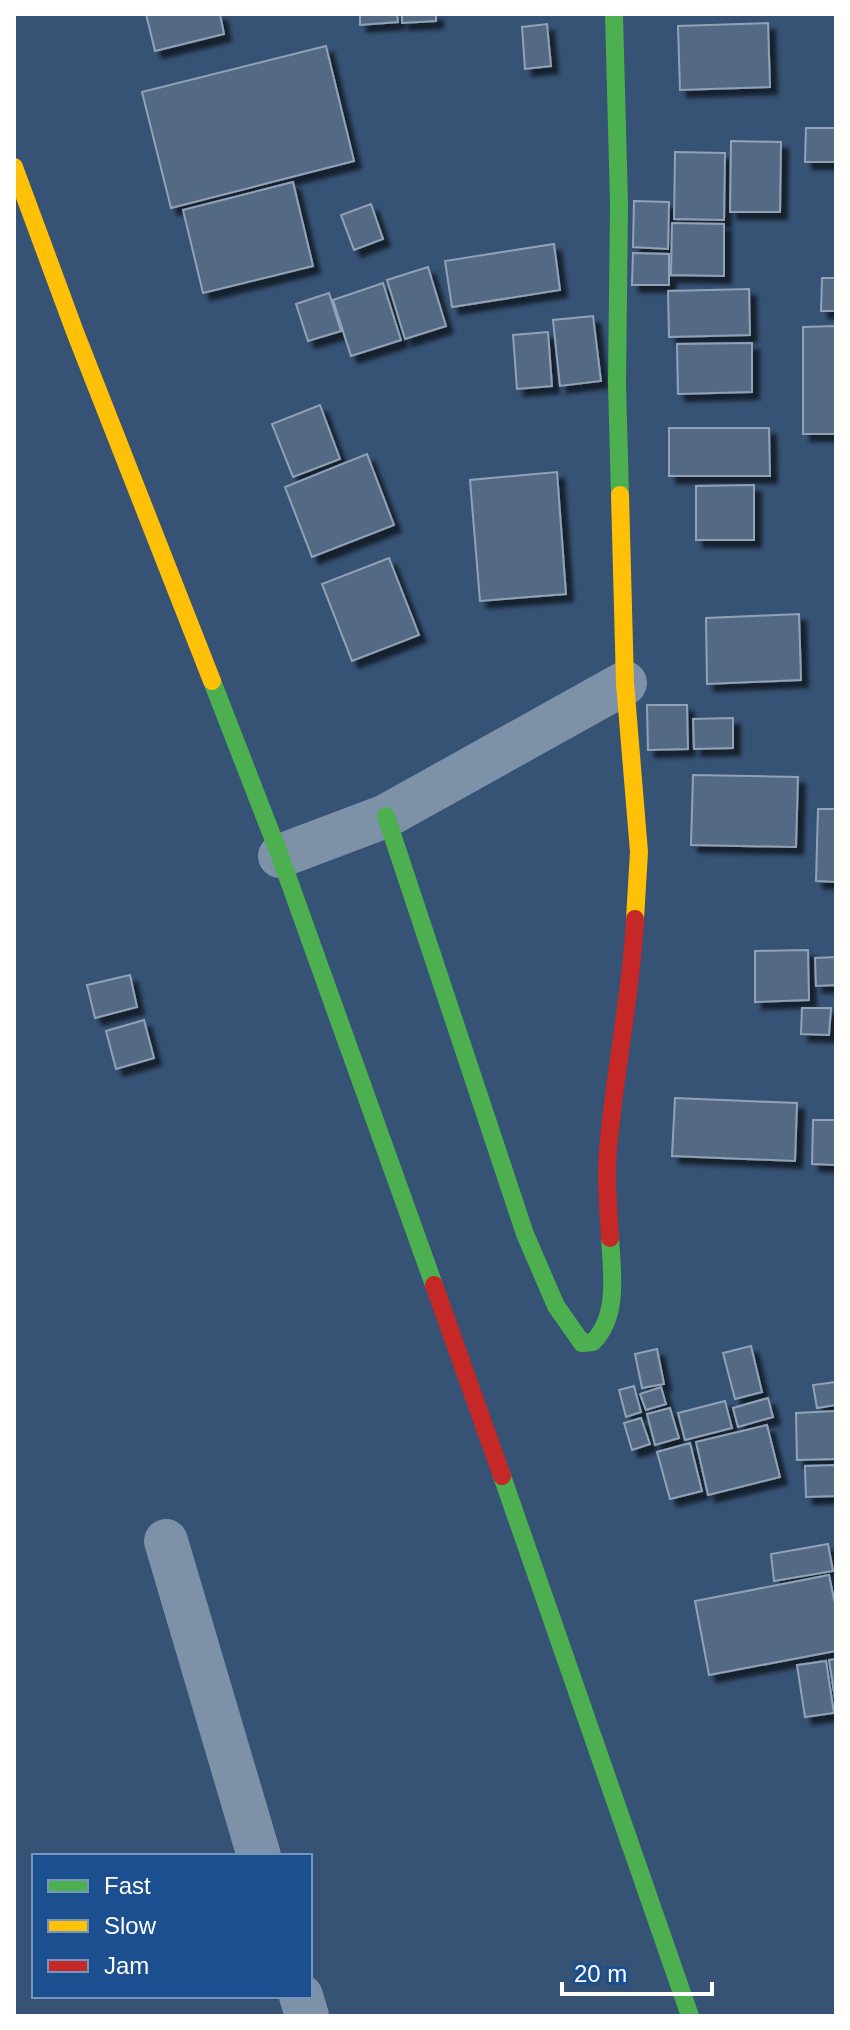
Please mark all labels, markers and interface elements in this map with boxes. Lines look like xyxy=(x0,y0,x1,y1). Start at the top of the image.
legend xyxy=(32,1854,312,1998)
text: Fast xyxy=(104,1872,151,1899)
text: Slow xyxy=(104,1912,157,1939)
scale bar xyxy=(562,1946,712,1996)
text: Jam xyxy=(104,1952,149,1979)
text: 20 m xyxy=(574,1960,627,1987)

